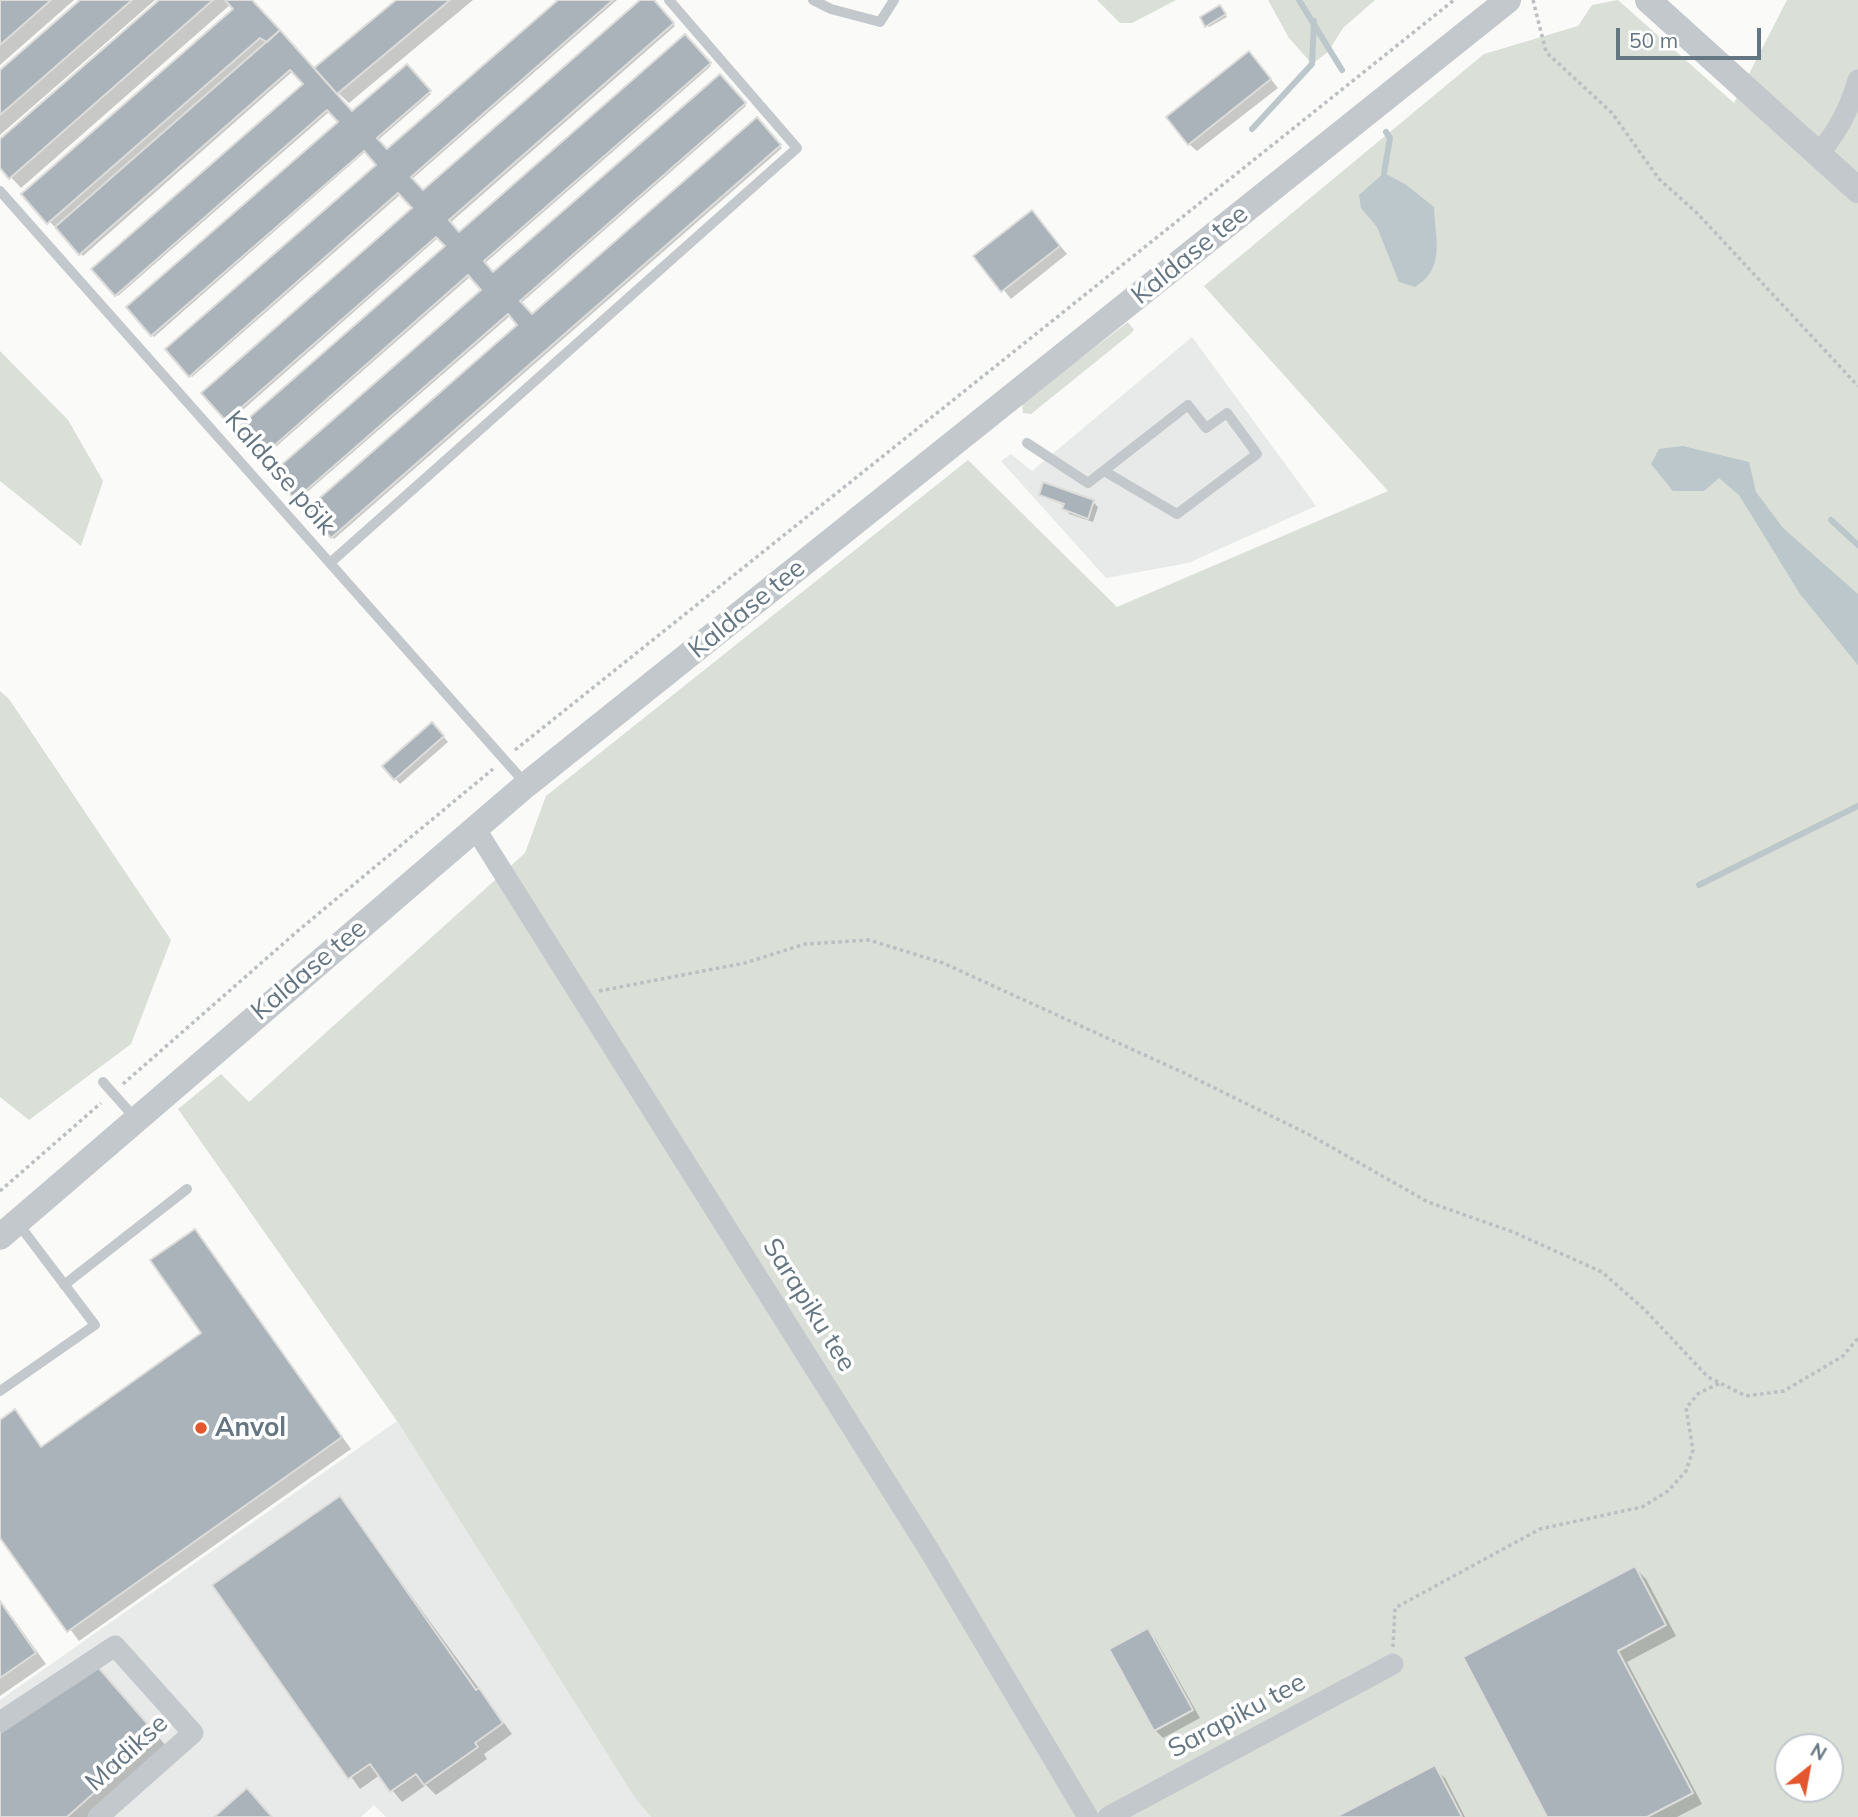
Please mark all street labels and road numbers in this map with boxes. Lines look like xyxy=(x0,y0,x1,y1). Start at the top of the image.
street label: Kaldase tee xyxy=(1126,199,1254,311)
street label: Kaldase põik xyxy=(218,405,342,541)
street label: Kaldase tee xyxy=(683,553,811,665)
street label: Kaldase tee xyxy=(245,913,373,1027)
street label: Sarapiku tee xyxy=(756,1233,862,1377)
street label: Sarapiku tee xyxy=(1163,1667,1311,1765)
street label: Madikse xyxy=(79,1708,175,1798)

